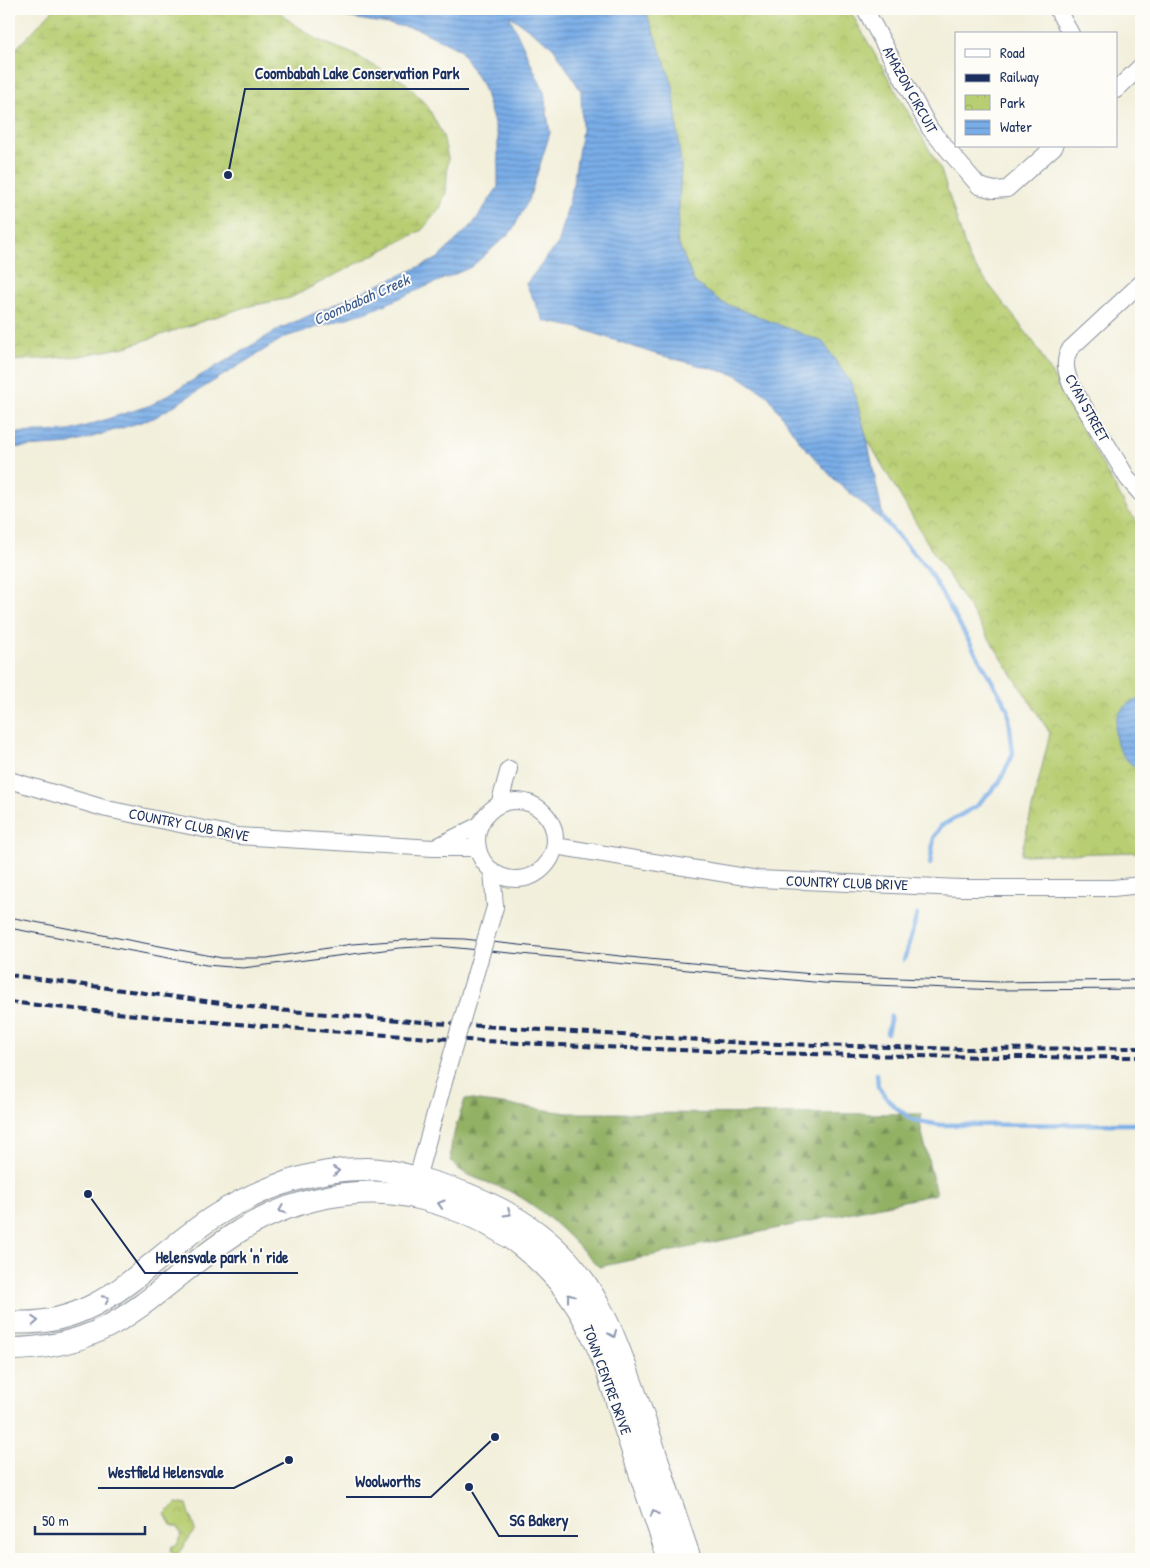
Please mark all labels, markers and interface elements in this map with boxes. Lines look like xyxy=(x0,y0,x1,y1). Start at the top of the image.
legend xyxy=(955,32,1118,148)
street label: AMAZON CIRCUIT xyxy=(878,42,943,138)
text: Road xyxy=(1000,42,1025,63)
callout: Coombabah Lake Conservation Park xyxy=(245,58,469,89)
text: Coombabah Lake Conservation Park xyxy=(255,62,460,84)
text: Railway xyxy=(1000,66,1039,87)
text: Park xyxy=(1000,92,1025,113)
text: Water xyxy=(1000,116,1032,137)
water label: Coombabah Creek xyxy=(309,267,414,330)
street label: CYAN STREET xyxy=(1060,370,1115,446)
street label: COUNTRY CLUB DRIVE xyxy=(127,803,252,847)
street label: COUNTRY CLUB DRIVE xyxy=(786,870,909,895)
one-way arrow xyxy=(332,1166,340,1177)
one-way arrow xyxy=(437,1200,445,1210)
one-way arrow xyxy=(278,1204,287,1214)
one-way arrow xyxy=(502,1207,511,1217)
callout: Helensvale park 'n' ride xyxy=(145,1242,298,1273)
text: Helensvale park 'n' ride xyxy=(156,1246,289,1269)
one-way arrow xyxy=(567,1293,576,1303)
one-way arrow xyxy=(100,1295,109,1305)
one-way arrow xyxy=(31,1316,39,1327)
street label: TOWN CENTRE DRIVE xyxy=(578,1322,637,1438)
one-way arrow xyxy=(606,1329,617,1338)
callout: Westfield Helensvale xyxy=(98,1457,234,1488)
text: Westfield Helensvale xyxy=(108,1461,225,1483)
callout: Woolworths xyxy=(346,1466,431,1497)
text: Woolworths xyxy=(355,1470,422,1492)
scale bar xyxy=(35,1503,145,1535)
callout: SG Bakery xyxy=(499,1505,578,1536)
text: SG Bakery xyxy=(509,1509,569,1532)
one-way arrow xyxy=(649,1509,659,1518)
text: 50 m xyxy=(42,1510,69,1531)

